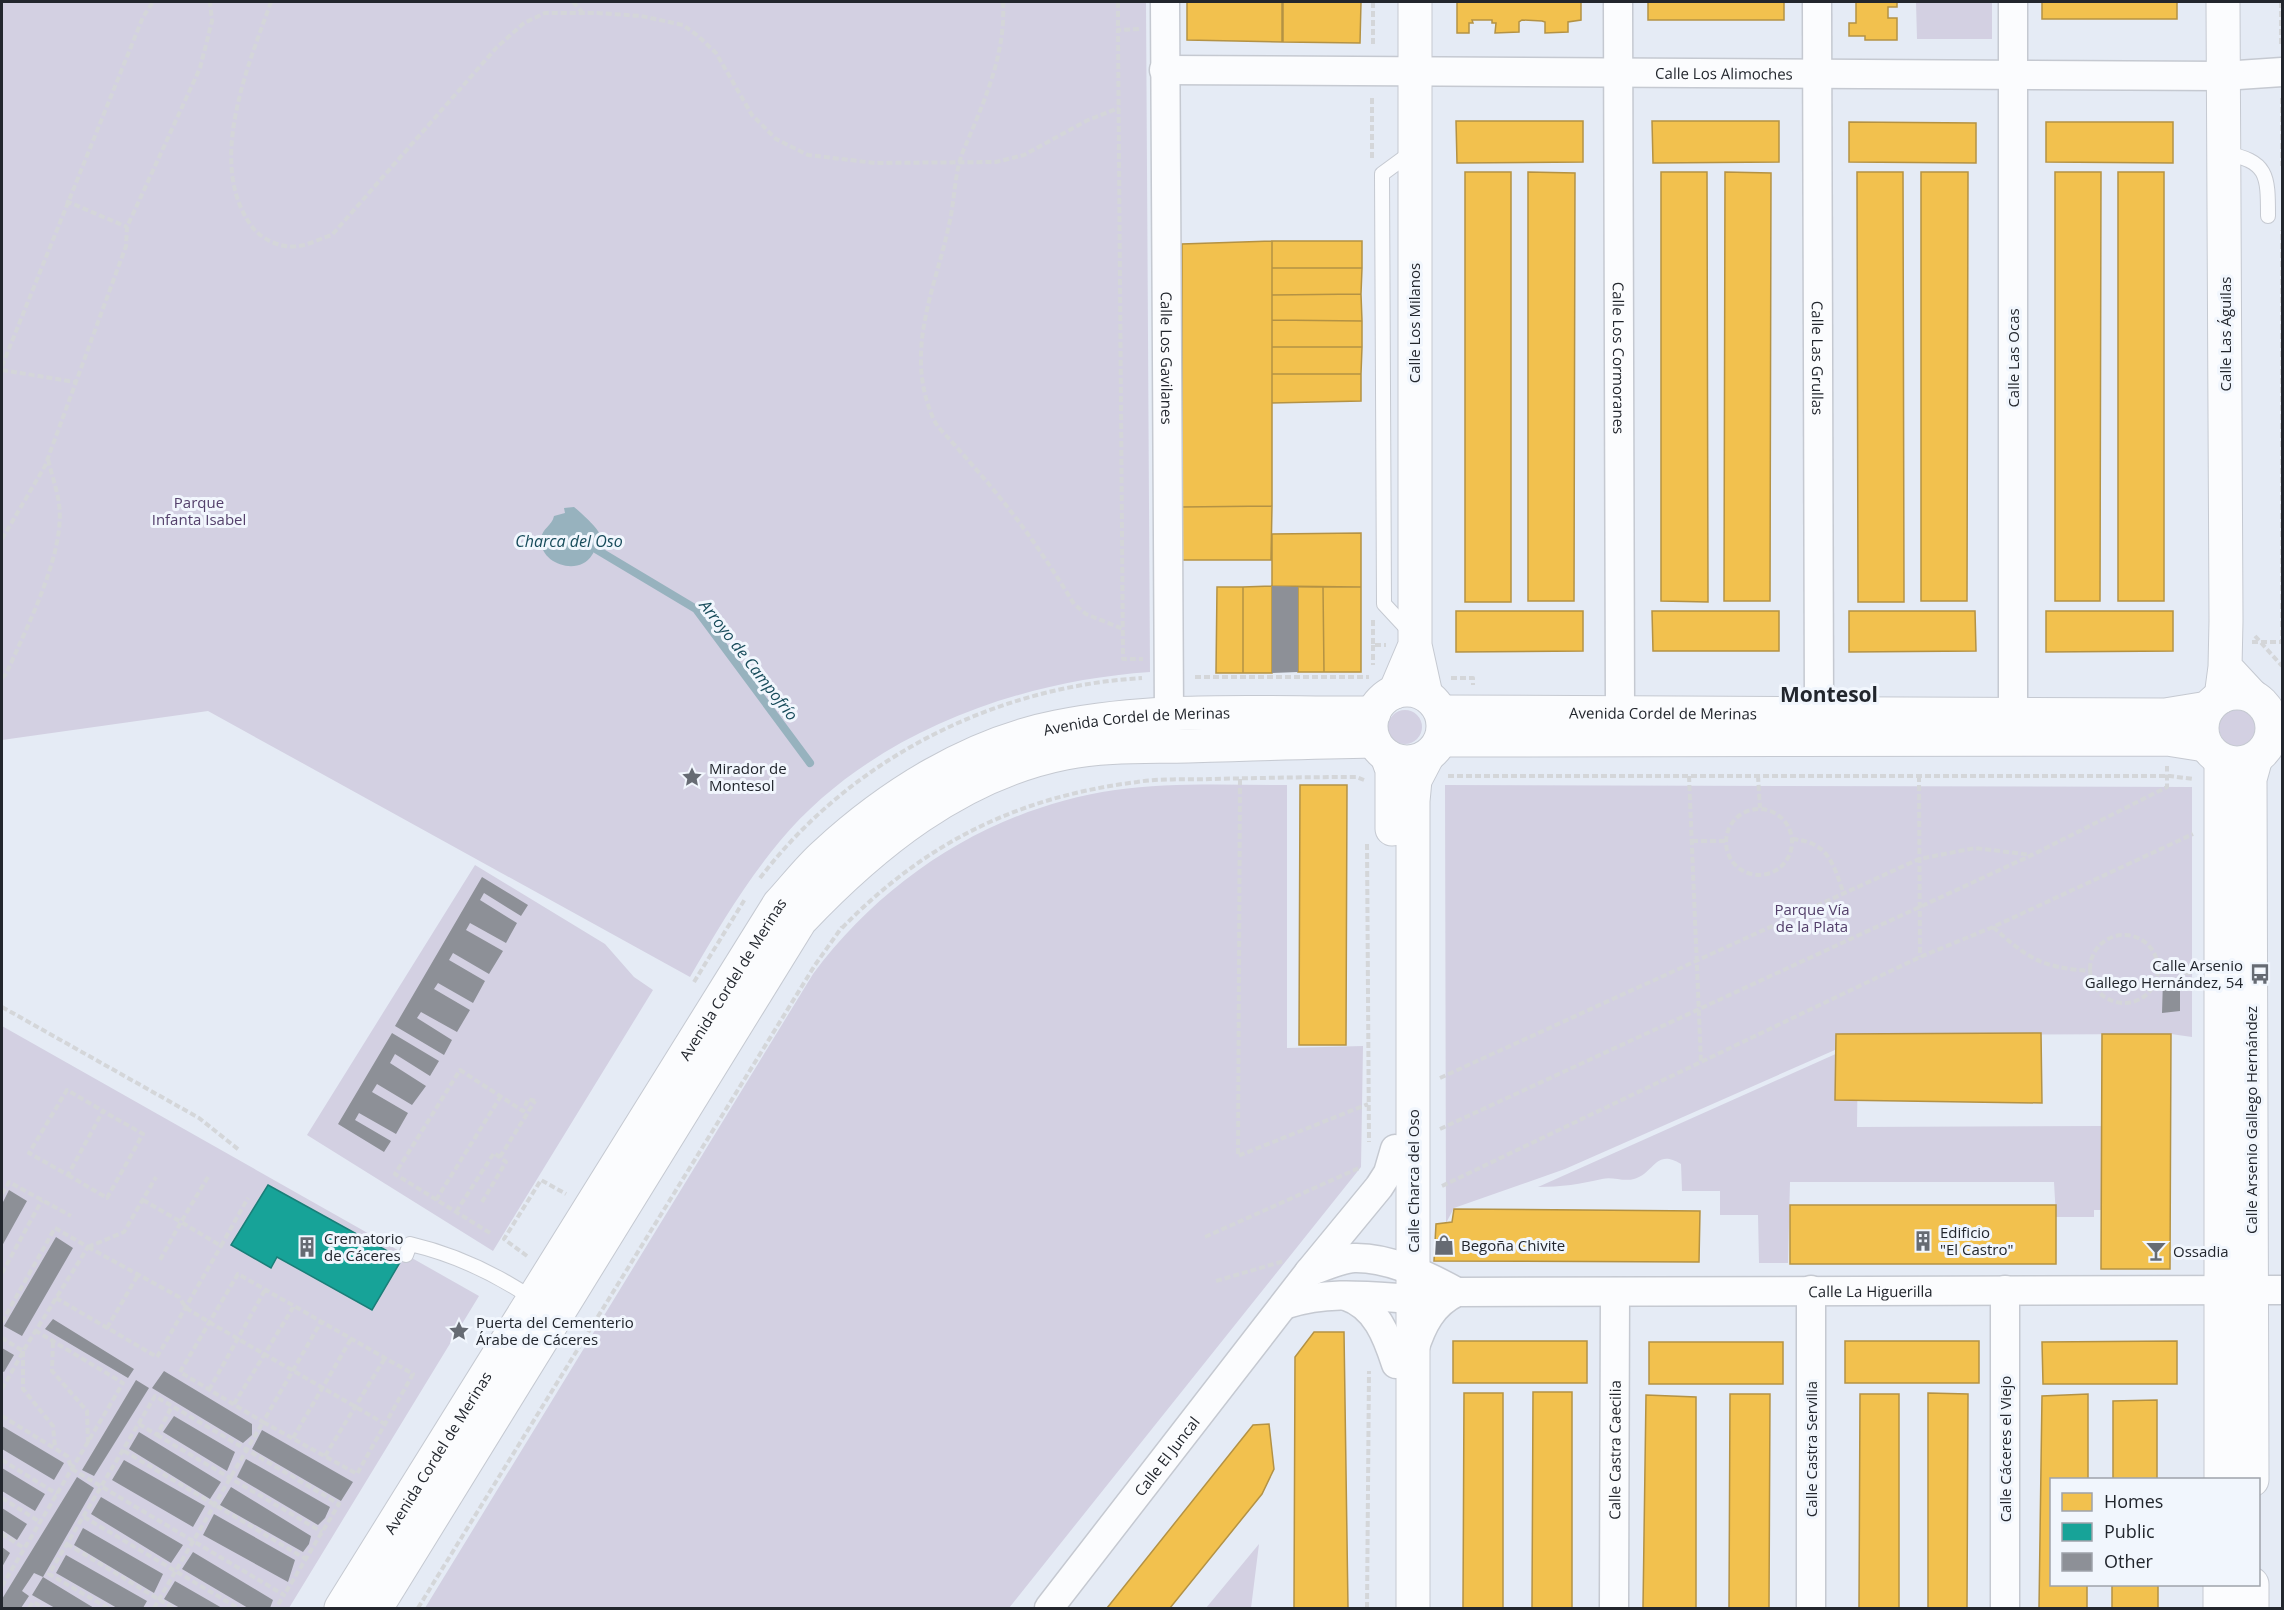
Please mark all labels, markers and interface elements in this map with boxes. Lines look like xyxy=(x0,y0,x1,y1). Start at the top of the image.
street label: Calle Los Alimoches xyxy=(1655,63,1793,84)
street label: Calle Los Milanos xyxy=(1404,263,1424,383)
street label: Calle Las Águilas xyxy=(2215,277,2235,391)
street label: Calle Los Cormoranes xyxy=(1609,282,1629,434)
street label: Calle Los Gavilanes xyxy=(1157,291,1177,425)
street label: Calle Las Grullas xyxy=(1808,301,1828,415)
street label: Calle Las Ocas xyxy=(2003,308,2023,408)
park label: Parque Infanta Isabel xyxy=(152,492,246,529)
water label: Charca del Oso xyxy=(515,530,623,552)
water label: Arroyo de Campofrío xyxy=(694,594,803,725)
district label: Montesol xyxy=(1780,680,1878,708)
street label: Avenida Cordel de Merinas xyxy=(1041,702,1230,740)
street label: Avenida Cordel de Merinas xyxy=(1569,703,1757,723)
place label: Mirador de Montesol xyxy=(709,758,787,795)
place icon: Mirador de Montesol xyxy=(680,765,704,789)
street label: Avenida Cordel de Merinas xyxy=(674,893,790,1064)
park label: Parque Vía de la Plata xyxy=(1774,899,1850,936)
place label: Calle Arsenio Gallego Hernández, 54 xyxy=(2085,955,2243,992)
bus stop icon: Calle Arsenio Gallego Hernández, 54 xyxy=(2248,962,2272,986)
street label: Calle Arsenio Gallego Hernández xyxy=(2241,1006,2261,1234)
street label: Calle Charca del Oso xyxy=(1403,1109,1423,1253)
place label: Edificio "El Castro" xyxy=(1940,1222,2013,1259)
place label: Crematorio de Cáceres xyxy=(324,1228,404,1265)
building icon: Edificio "El Castro" xyxy=(1911,1229,1935,1253)
shop icon: Begoña Chivite xyxy=(1432,1233,1456,1257)
building icon: Crematorio de Cáceres xyxy=(295,1235,319,1259)
place label: Begoña Chivite xyxy=(1461,1235,1565,1255)
bar icon: Ossadia xyxy=(2144,1239,2168,1263)
place label: Ossadia xyxy=(2173,1241,2229,1261)
street label: Calle La Higuerilla xyxy=(1808,1281,1933,1301)
place label: Puerta del Cementerio Árabe de Cáceres xyxy=(476,1312,634,1349)
place icon: Puerta del Cementerio Árabe de Cáceres xyxy=(447,1319,471,1343)
street label: Avenida Cordel de Merinas xyxy=(380,1368,496,1538)
street label: Calle Cáceres el Viejo xyxy=(1995,1376,2015,1522)
street label: Calle Castra Caecilia xyxy=(1604,1380,1625,1520)
street label: Calle Castra Servilia xyxy=(1801,1381,1821,1517)
street label: Calle El Juncal xyxy=(1129,1412,1204,1500)
legend xyxy=(2050,1478,2260,1586)
text: Homes xyxy=(2104,1489,2163,1513)
text: Public xyxy=(2104,1519,2155,1543)
text: Other xyxy=(2104,1549,2154,1573)

